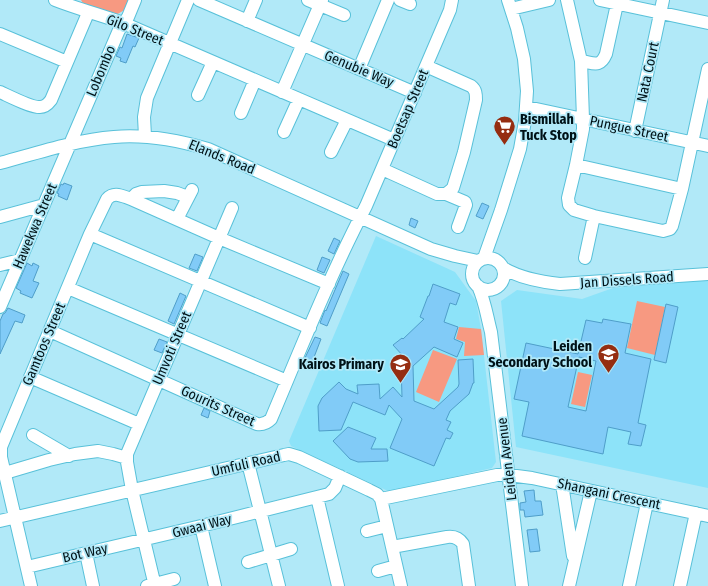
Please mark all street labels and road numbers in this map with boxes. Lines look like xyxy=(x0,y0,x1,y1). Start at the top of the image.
street label: Gilo Street xyxy=(104,11,167,49)
street label: Nata Court xyxy=(633,40,663,104)
street label: Lobombo xyxy=(83,43,119,99)
street label: Genubie Way xyxy=(322,47,397,92)
street label: Boetsap Street xyxy=(384,66,432,151)
street label: Pungue Street xyxy=(588,112,670,146)
street label: Elands Road xyxy=(186,136,258,178)
street label: Hawekwa Street xyxy=(9,180,61,271)
street label: Jan Dissels Road xyxy=(580,268,674,292)
street label: Gamtoos Street xyxy=(19,300,69,388)
street label: Umvoti Street xyxy=(149,308,195,387)
street label: Gourits Street xyxy=(178,382,258,430)
street label: Leiden Avenue xyxy=(493,416,521,501)
street label: Umfuli Road xyxy=(210,448,282,480)
street label: Shangani Crescent xyxy=(556,475,662,513)
street label: Gwaai Way xyxy=(171,510,234,542)
street label: Bot Way xyxy=(61,539,110,566)

